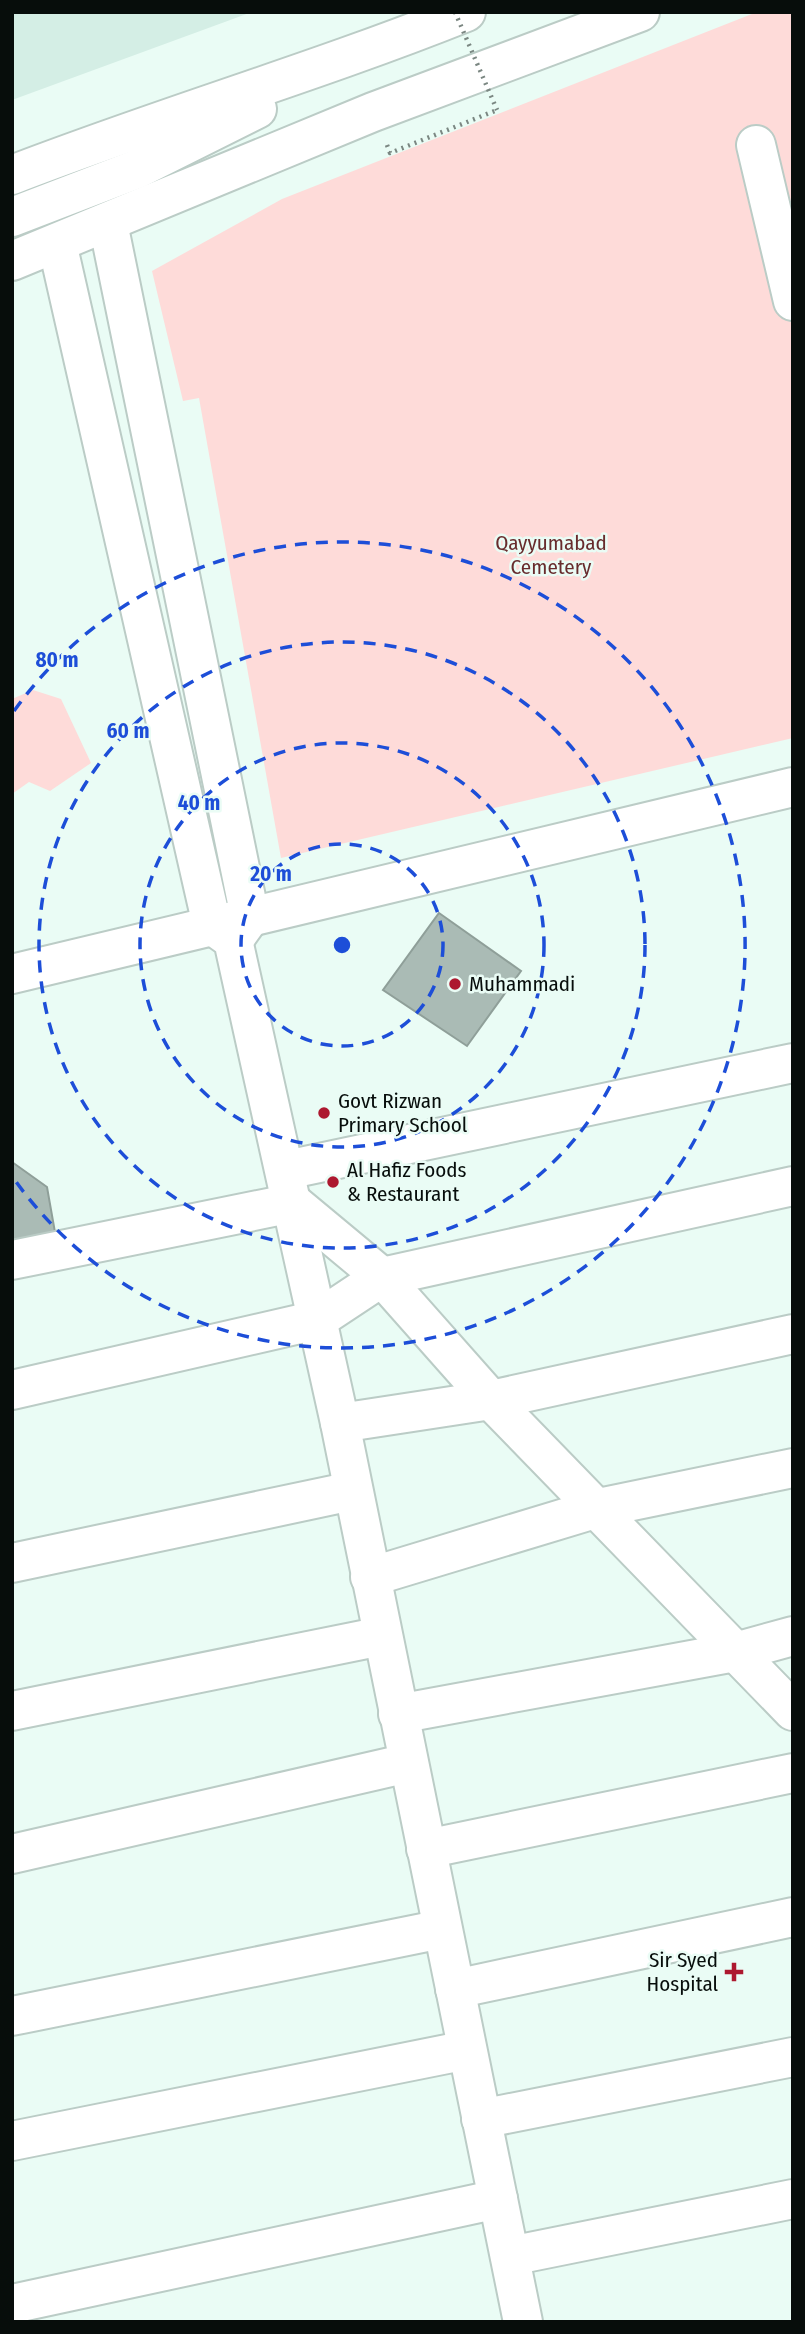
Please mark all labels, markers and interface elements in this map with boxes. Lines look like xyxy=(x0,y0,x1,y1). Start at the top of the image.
park label: Qayyumabad Cemetery xyxy=(495,530,607,580)
text: 80 m xyxy=(36,647,78,673)
text: 60 m xyxy=(107,718,149,744)
text: 40 m xyxy=(178,790,220,816)
text: 20 m xyxy=(249,861,292,887)
centre of rings xyxy=(330,933,354,957)
place label: Muhammadi xyxy=(469,971,575,997)
marker: Muhammadi xyxy=(447,976,463,992)
place label: Govt Rizwan Primary School xyxy=(338,1088,468,1138)
marker: Govt Rizwan Primary School xyxy=(316,1105,332,1121)
place label: Al Hafiz Foods & Restaurant xyxy=(347,1157,467,1207)
marker: Al Hafiz Foods & Restaurant xyxy=(325,1174,341,1190)
place label: Sir Syed Hospital xyxy=(646,1947,718,1997)
marker: Sir Syed Hospital xyxy=(724,1962,744,1982)

